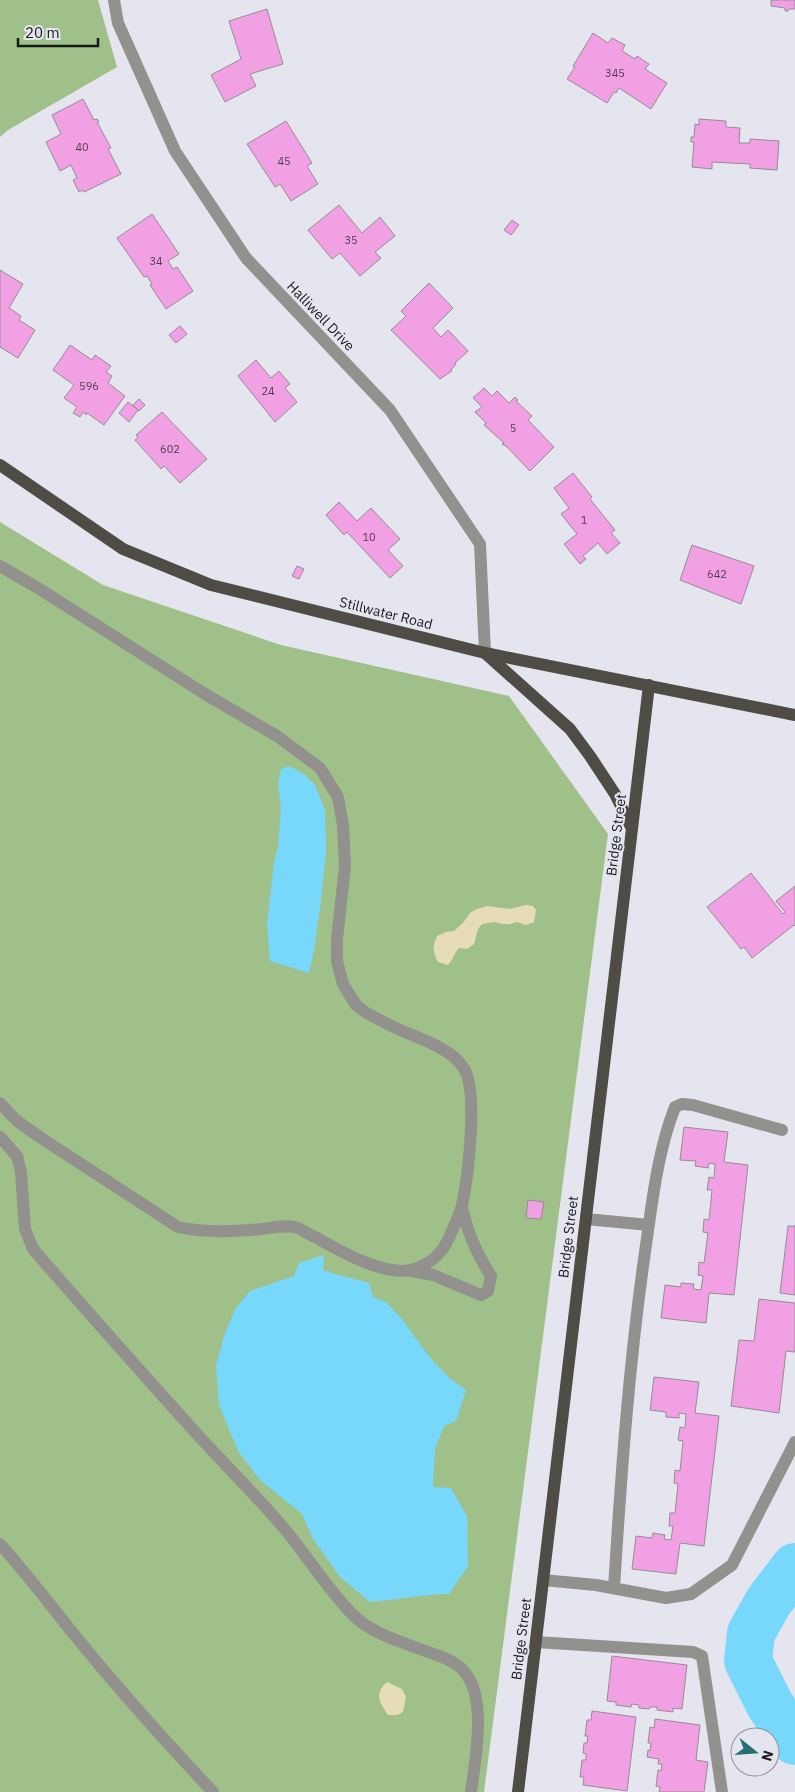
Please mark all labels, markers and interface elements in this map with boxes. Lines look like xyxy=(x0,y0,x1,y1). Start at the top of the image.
scale bar xyxy=(18,15,98,47)
text: 20 m xyxy=(25,23,60,42)
house number: 345 xyxy=(605,66,625,80)
house number: 40 xyxy=(75,140,89,154)
house number: 45 xyxy=(277,154,291,168)
house number: 35 xyxy=(344,233,358,247)
house number: 34 xyxy=(149,254,163,268)
street label: Halliwell Drive xyxy=(283,277,359,355)
house number: 596 xyxy=(79,379,99,393)
house number: 24 xyxy=(261,384,275,398)
house number: 5 xyxy=(510,421,516,435)
house number: 602 xyxy=(160,442,180,456)
house number: 1 xyxy=(581,513,588,527)
house number: 10 xyxy=(362,530,376,544)
house number: 642 xyxy=(707,567,727,581)
street label: Stillwater Road xyxy=(338,593,434,633)
street label: Bridge Street xyxy=(602,793,630,877)
street label: Bridge Street xyxy=(554,1195,582,1279)
street label: Bridge Street xyxy=(507,1597,535,1681)
north arrow xyxy=(730,1727,780,1777)
text: N xyxy=(757,1748,778,1763)

